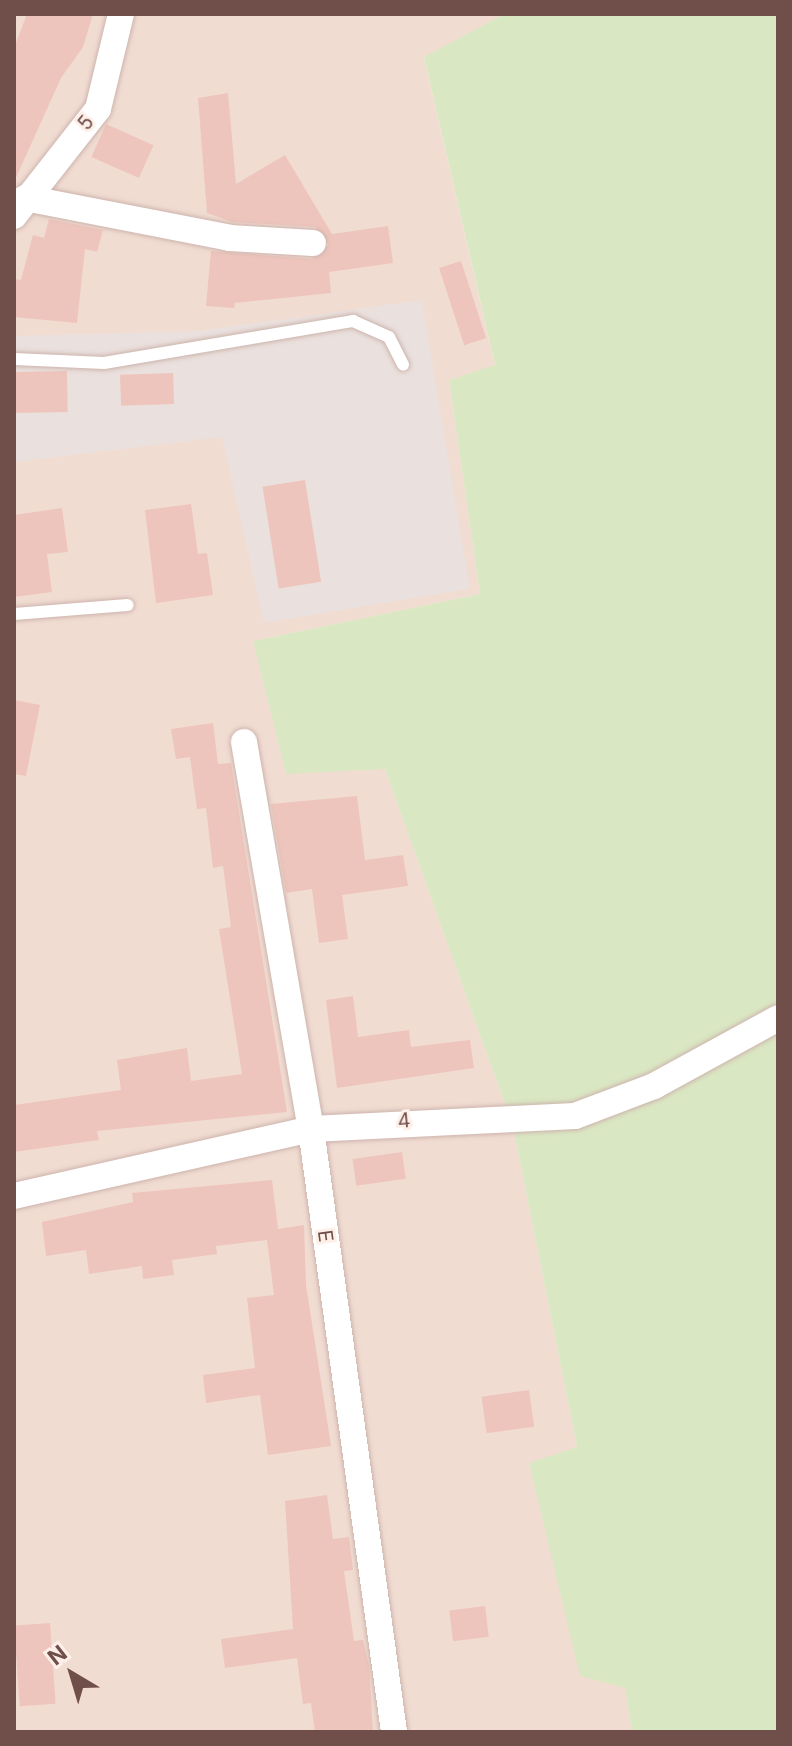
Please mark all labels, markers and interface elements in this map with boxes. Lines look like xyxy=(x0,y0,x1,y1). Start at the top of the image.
street label: 5 xyxy=(73,111,99,135)
street label: 4 xyxy=(397,1108,411,1134)
street label: E xyxy=(312,1228,338,1244)
north arrow xyxy=(32,1634,112,1714)
text: N xyxy=(43,1640,72,1670)

